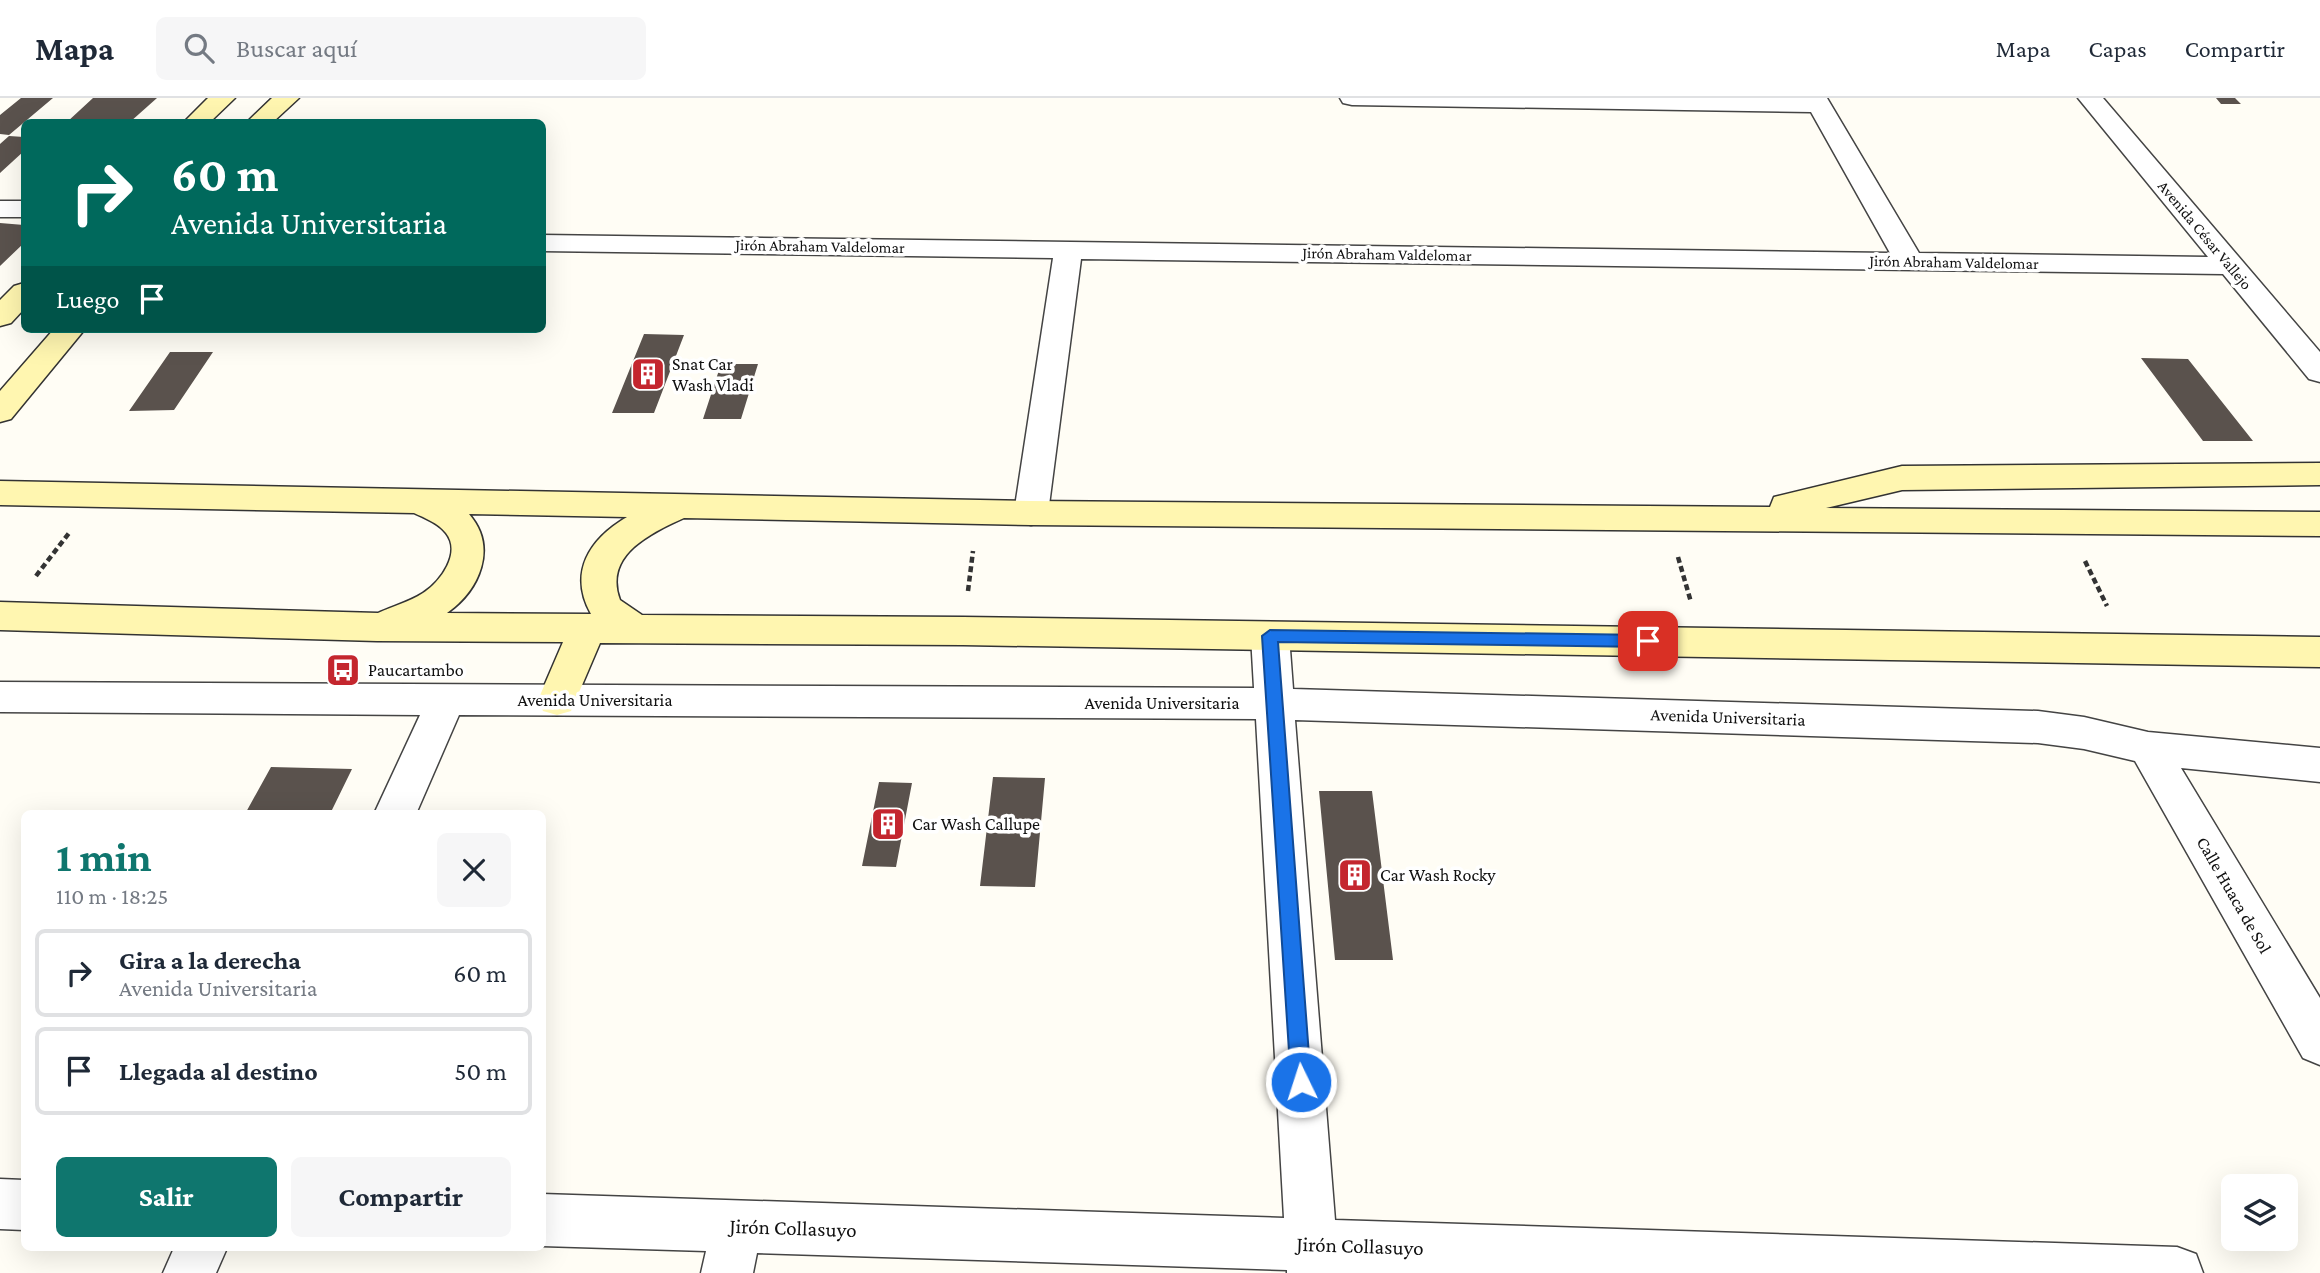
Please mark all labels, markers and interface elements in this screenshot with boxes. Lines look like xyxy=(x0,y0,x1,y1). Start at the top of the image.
search box xyxy=(156,17,646,80)
icon: search xyxy=(180,29,218,67)
text: Mapa xyxy=(35,30,114,67)
text: Buscar aquí xyxy=(236,34,357,63)
text: Mapa xyxy=(1996,35,2051,62)
text: Capas xyxy=(2089,35,2147,62)
text: Compartir xyxy=(2185,35,2285,62)
icon: right xyxy=(56,147,147,238)
text: 60 m xyxy=(171,147,278,202)
street label: Avenida César Vallejo xyxy=(2154,177,2255,293)
text: Avenida Universitaria xyxy=(171,205,447,241)
street label: Jirón Abraham Valdelomar xyxy=(733,236,905,257)
street label: Jirón Abraham Valdelomar xyxy=(1300,244,1472,265)
street label: Jirón Abraham Valdelomar xyxy=(1867,252,2039,273)
icon: arrive xyxy=(133,280,171,318)
text: Luego xyxy=(56,285,119,314)
place label: Snat Car Wash Vladi xyxy=(672,354,754,395)
building icon: Snat Car Wash Vladi xyxy=(629,355,667,393)
pin xyxy=(1618,611,1678,671)
icon: arrive xyxy=(1629,622,1667,660)
bus stop icon: Paucartambo xyxy=(324,651,362,689)
place label: Paucartambo xyxy=(368,660,464,680)
street label: Avenida Universitaria xyxy=(517,690,673,710)
street label: Avenida Universitaria xyxy=(1084,693,1240,713)
street label: Avenida Universitaria xyxy=(1650,704,1806,730)
building icon: Car Wash Callupe xyxy=(869,805,907,843)
place label: Car Wash Callupe xyxy=(912,814,1040,834)
text: 1 min xyxy=(56,833,152,880)
button: close xyxy=(437,833,511,907)
street label: Calle Huaca de Sol xyxy=(2193,833,2276,957)
building icon: Car Wash Rocky xyxy=(1336,856,1374,894)
place label: Car Wash Rocky xyxy=(1380,865,1496,885)
text: 110 m · 18:25 xyxy=(56,883,168,909)
text: Gira a la derecha xyxy=(119,946,301,975)
icon: right xyxy=(60,954,98,992)
text: 60 m xyxy=(453,959,507,988)
text: Avenida Universitaria xyxy=(119,975,317,1001)
position arrow xyxy=(1264,1045,1338,1119)
icon: arrive xyxy=(60,1052,98,1090)
text: Llegada al destino xyxy=(119,1057,318,1086)
text: 50 m xyxy=(454,1057,507,1086)
button: Salir xyxy=(56,1157,277,1237)
button: Compartir xyxy=(291,1157,511,1237)
map controls xyxy=(2221,1174,2298,1251)
button: layers xyxy=(2221,1174,2298,1251)
street label: Jirón Collasuyo xyxy=(727,1214,857,1242)
street label: Jirón Collasuyo xyxy=(1294,1232,1424,1260)

